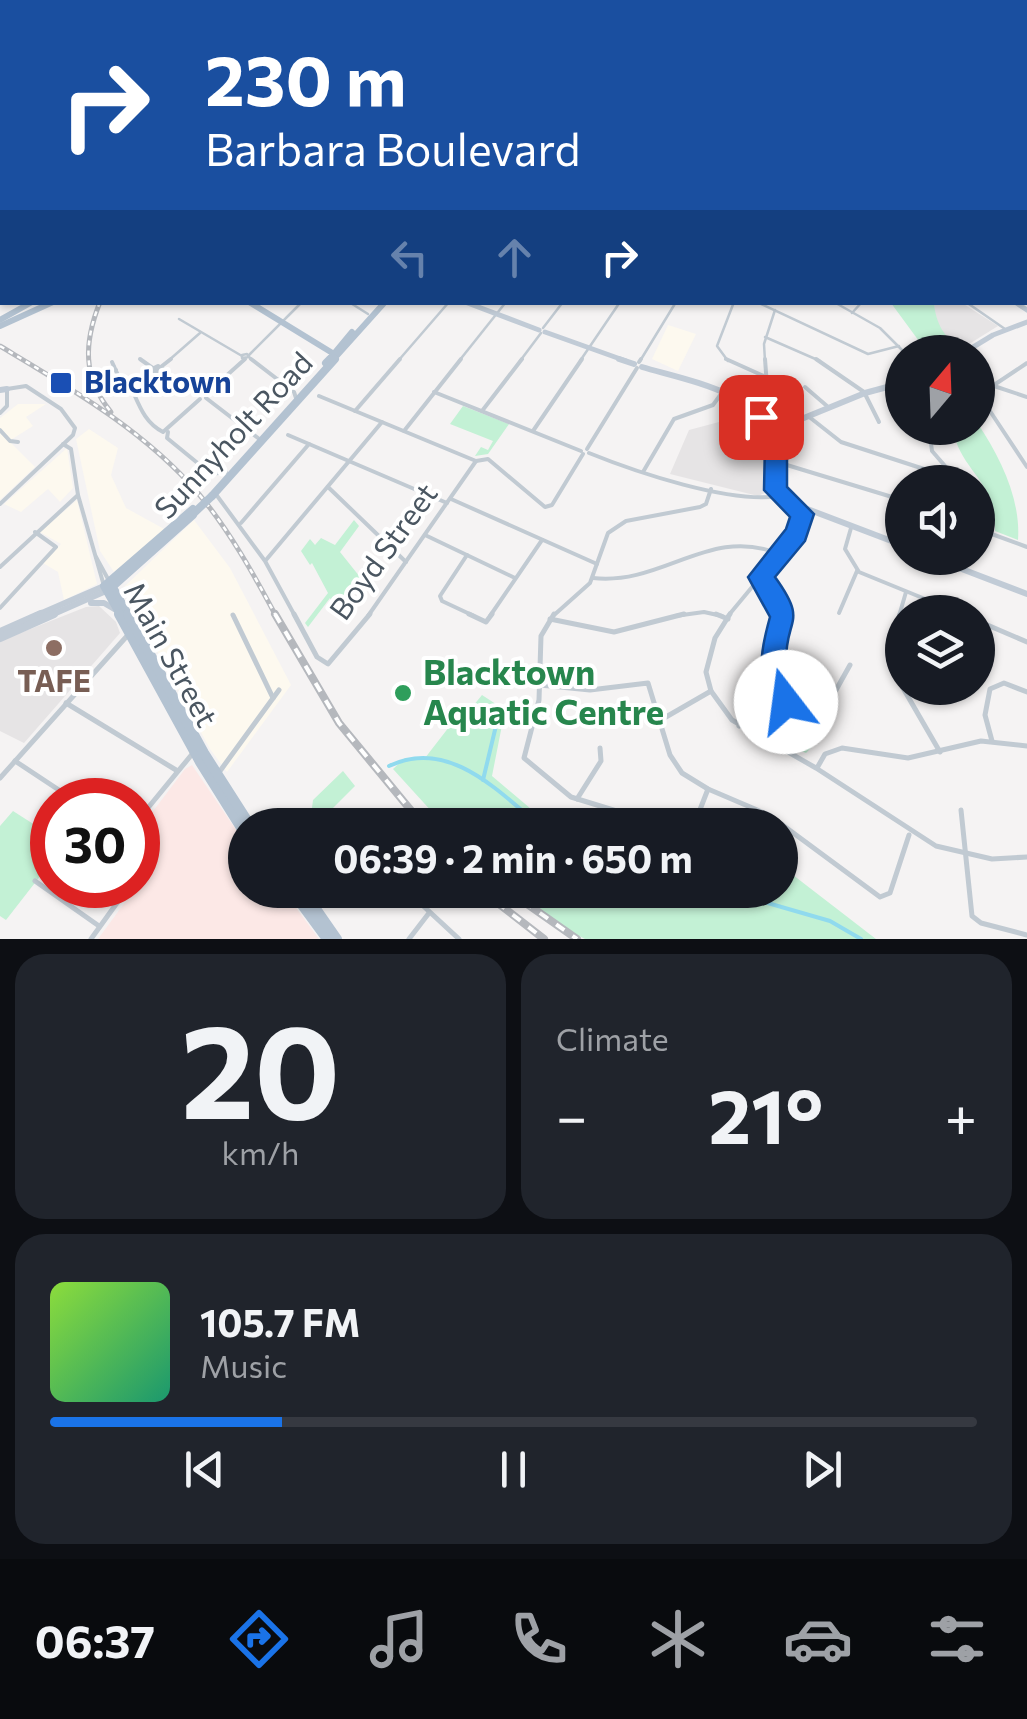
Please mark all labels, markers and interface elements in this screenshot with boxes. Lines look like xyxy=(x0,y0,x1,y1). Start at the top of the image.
text: 230 m xyxy=(205,35,407,120)
icon: right xyxy=(40,40,170,170)
text: Barbara Boulevard xyxy=(205,120,580,175)
icon: left xyxy=(382,230,437,285)
icon: ahead xyxy=(487,230,542,285)
icon: right xyxy=(592,230,647,285)
north arrow xyxy=(885,335,995,445)
map controls xyxy=(885,335,995,705)
street label: Sunnyholt Road xyxy=(145,343,319,525)
place label: Blacktown xyxy=(84,362,232,399)
marker: Blacktown xyxy=(48,370,74,396)
pin xyxy=(719,375,804,460)
icon: arrive xyxy=(734,390,789,445)
button: sound xyxy=(885,465,995,575)
street label: Boyd Street xyxy=(320,475,444,626)
street label: Main Street xyxy=(117,575,227,733)
button: layers xyxy=(885,595,995,705)
marker: TAFE xyxy=(43,637,65,659)
place label: Blacktown Aquatic Centre xyxy=(423,649,664,732)
position arrow xyxy=(734,650,838,754)
place label: TAFE xyxy=(17,661,91,698)
marker: Blacktown Aquatic Centre xyxy=(392,682,414,704)
speed limit sign: 30 xyxy=(30,778,160,908)
text: 06:39 · 2 min · 650 m xyxy=(333,834,693,881)
text: 20 xyxy=(181,987,340,1146)
text: Climate xyxy=(556,1018,669,1058)
text: 21° xyxy=(709,1068,823,1159)
text: − xyxy=(556,1081,587,1148)
text: + xyxy=(945,1081,977,1148)
text: km/h xyxy=(222,1132,299,1172)
text: 105.7 FM xyxy=(200,1298,360,1345)
text: Music xyxy=(200,1345,287,1385)
icon: previous xyxy=(177,1442,232,1497)
icon: pause xyxy=(486,1442,541,1497)
icon: next xyxy=(795,1442,850,1497)
icon: directions xyxy=(224,1604,294,1674)
icon: music xyxy=(364,1604,434,1674)
icon: phone xyxy=(504,1604,574,1674)
icon: climate xyxy=(643,1604,713,1674)
icon: car xyxy=(783,1604,853,1674)
icon: filters xyxy=(922,1604,992,1674)
text: 06:37 xyxy=(35,1612,155,1667)

